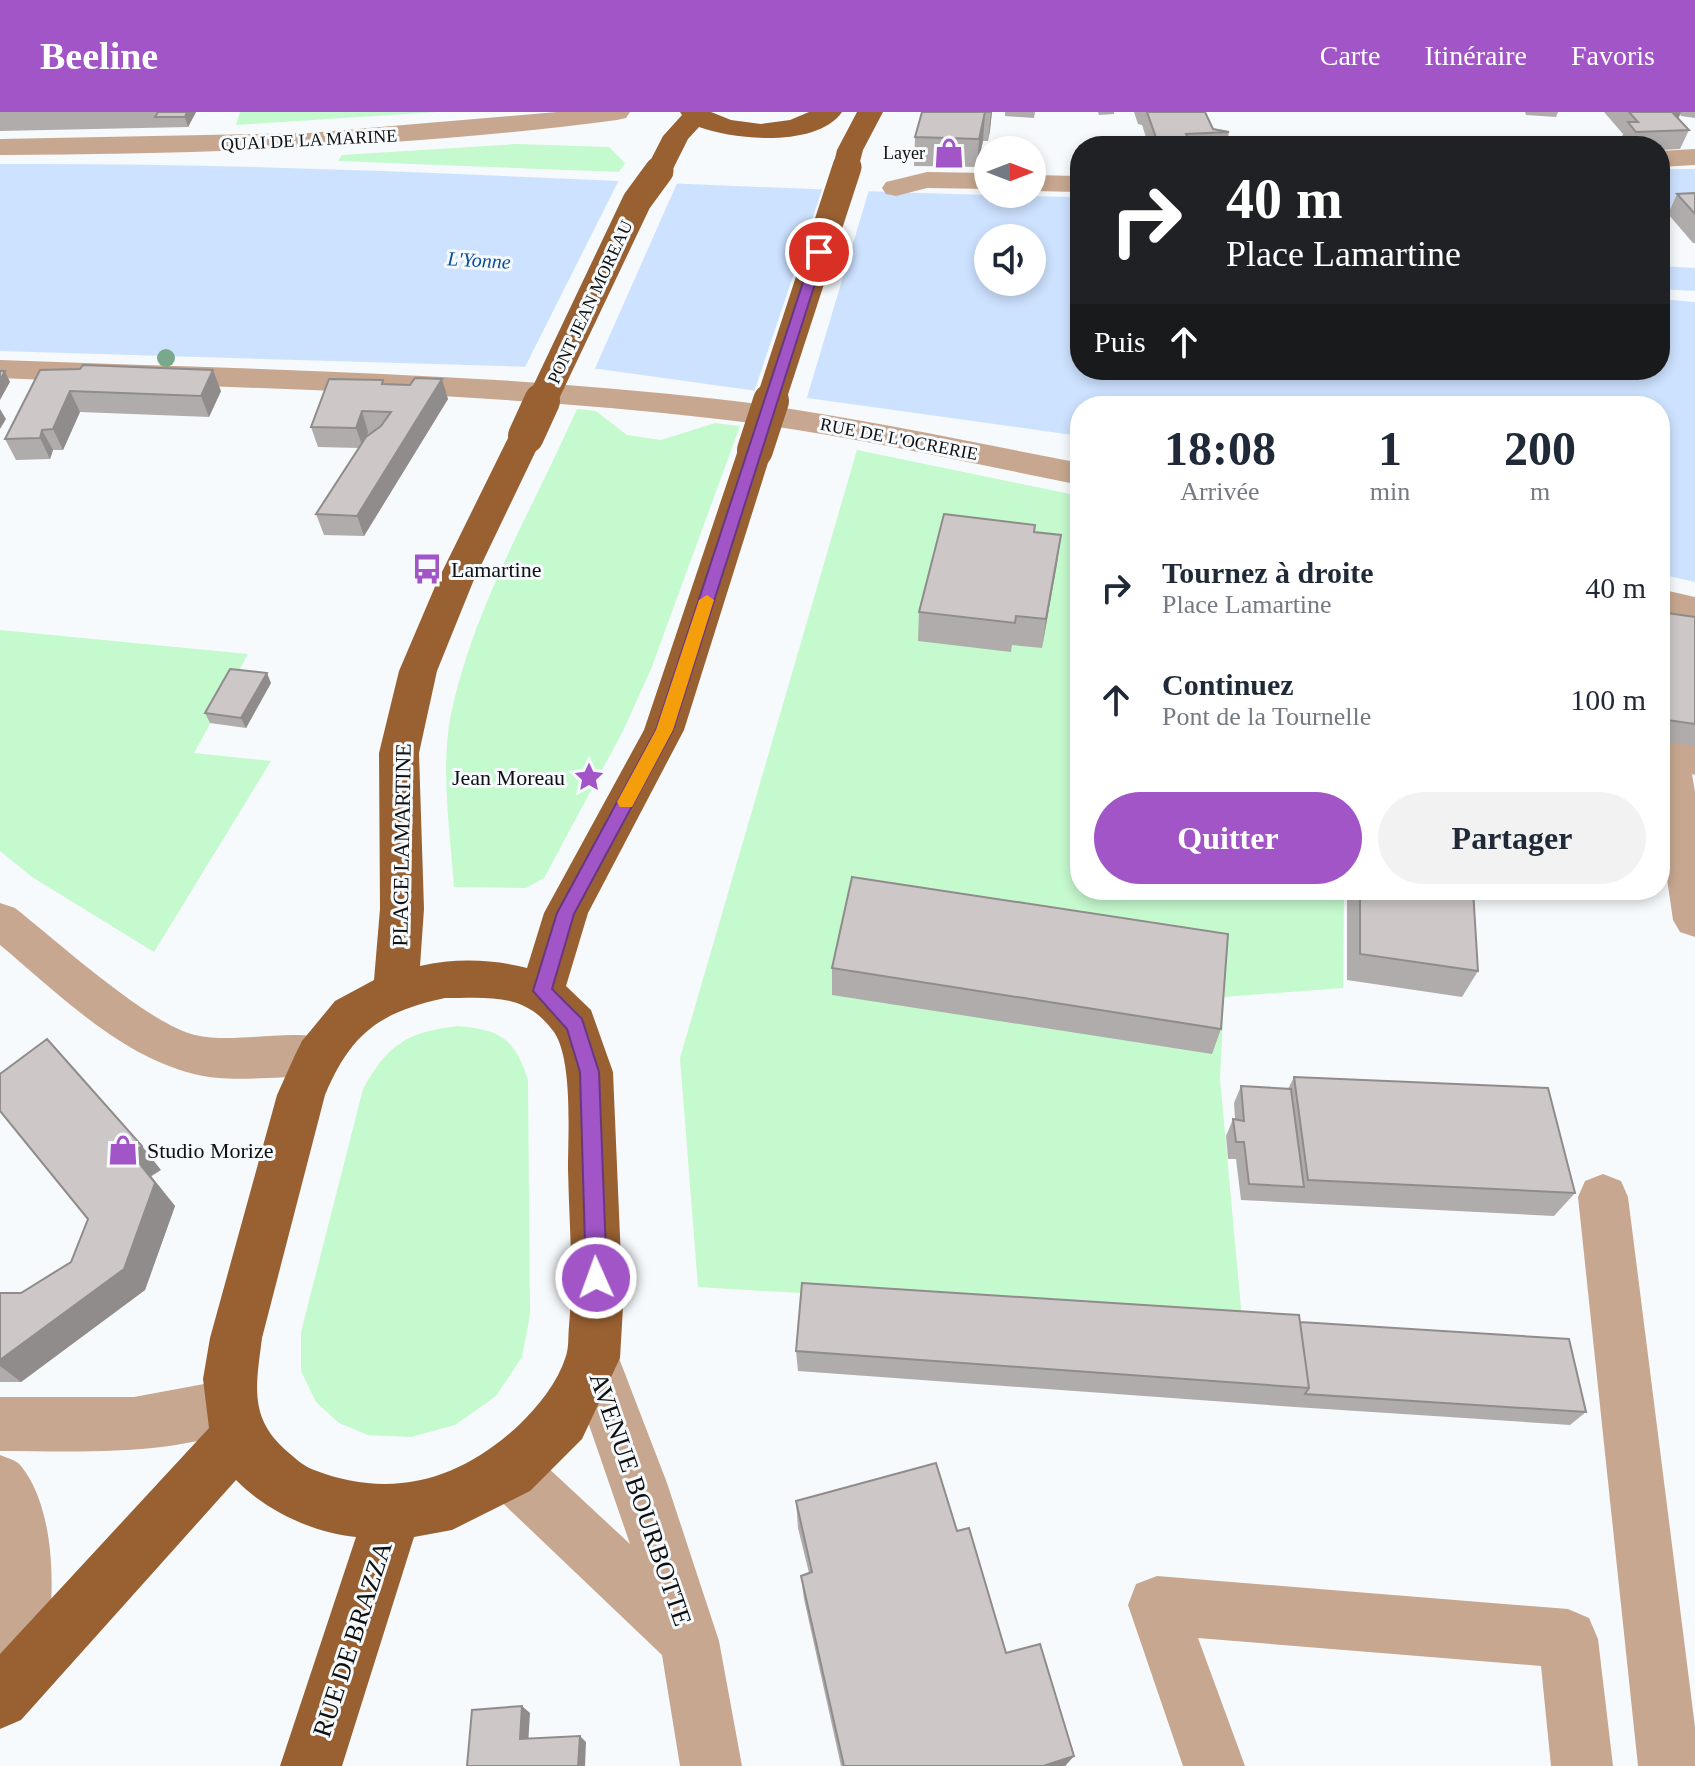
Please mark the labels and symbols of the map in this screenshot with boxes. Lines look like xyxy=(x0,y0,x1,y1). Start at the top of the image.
street label: QUAI DE LA MARINE xyxy=(220,125,398,155)
shop icon: Layer xyxy=(932,136,966,170)
north arrow xyxy=(974,136,1046,208)
place label: Layer xyxy=(883,143,925,163)
street label: PONT JEAN MOREAU xyxy=(543,217,637,387)
pin xyxy=(785,218,853,286)
water label: L'Yonne xyxy=(446,247,511,273)
street label: RUE DE L'OCRERIE xyxy=(818,414,980,464)
bus stop icon: Lamartine xyxy=(410,552,444,586)
place label: Lamartine xyxy=(451,557,541,582)
street label: PLACE LAMARTINE xyxy=(387,743,416,947)
place icon: Jean Moreau xyxy=(572,760,606,794)
place label: Jean Moreau xyxy=(452,765,565,790)
shop icon: Studio Morize xyxy=(106,1133,140,1167)
place label: Studio Morize xyxy=(147,1138,274,1163)
position arrow xyxy=(554,1236,638,1320)
street label: AVENUE BOURBOTTE xyxy=(584,1369,698,1630)
street label: RUE DE BRAZZA xyxy=(307,1538,398,1740)

